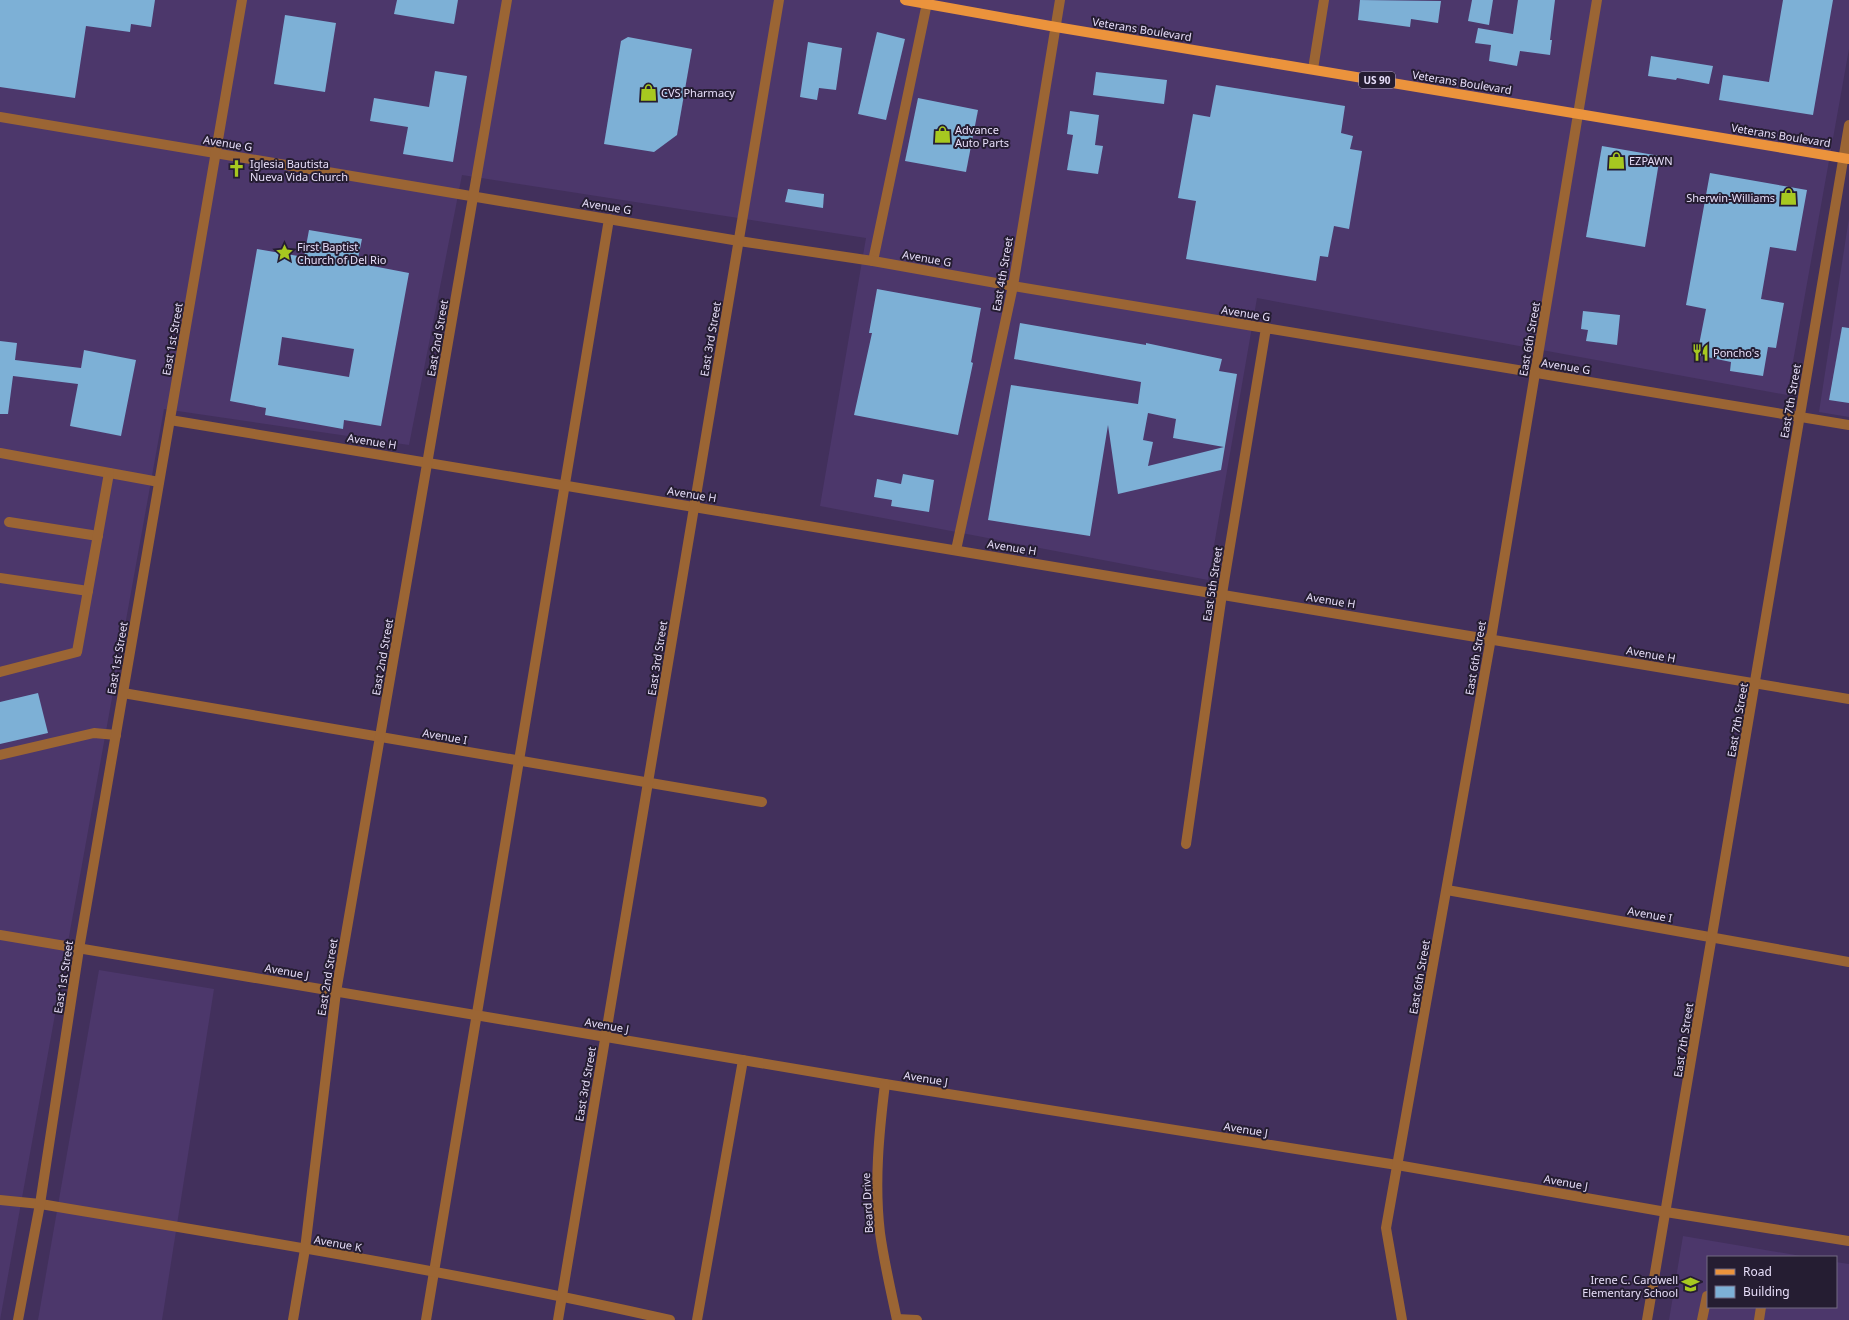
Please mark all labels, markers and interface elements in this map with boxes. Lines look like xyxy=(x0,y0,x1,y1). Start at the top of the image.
street label: Veterans Boulevard xyxy=(1091,14,1193,44)
street label: Veterans Boulevard xyxy=(1411,67,1513,97)
road number: US 90 xyxy=(1359,72,1395,88)
shop icon: CVS Pharmacy xyxy=(638,82,658,102)
place label: CVS Pharmacy xyxy=(661,85,735,100)
street label: Veterans Boulevard xyxy=(1730,120,1832,150)
place label: Advance Auto Parts xyxy=(955,122,1009,150)
shop icon: Advance Auto Parts xyxy=(932,125,952,145)
street label: Avenue G xyxy=(202,132,254,154)
shop icon: EZPAWN xyxy=(1606,150,1626,170)
place label: EZPAWN xyxy=(1629,153,1673,168)
place label: Iglesia Bautista Nueva Vida Church xyxy=(250,156,348,184)
church icon: Iglesia Bautista Nueva Vida Church xyxy=(227,159,247,179)
shop icon: Sherwin-Williams xyxy=(1778,187,1798,207)
place label: Sherwin-Williams xyxy=(1686,190,1775,205)
street label: Avenue G xyxy=(581,195,633,217)
street label: East 4th Street xyxy=(988,236,1016,312)
place label: First Baptist Church of Del Rio xyxy=(297,239,387,267)
place icon: First Baptist Church of Del Rio xyxy=(274,242,294,262)
street label: Avenue G xyxy=(901,246,953,270)
street label: East 2nd Street xyxy=(423,298,451,378)
street label: East 1st Street xyxy=(158,301,186,376)
street label: East 3rd Street xyxy=(696,301,724,377)
street label: East 6th Street xyxy=(1515,301,1543,377)
street label: Avenue G xyxy=(1220,302,1272,324)
restaurant icon: Poncho's xyxy=(1690,342,1710,362)
place label: Poncho's xyxy=(1713,345,1759,360)
street label: Avenue G xyxy=(1540,355,1592,377)
street label: East 7th Street xyxy=(1776,363,1804,439)
street label: Avenue H xyxy=(346,430,398,452)
street label: Avenue H xyxy=(666,483,718,505)
street label: Avenue H xyxy=(986,536,1038,558)
street label: East 5th Street xyxy=(1199,546,1225,622)
street label: Avenue H xyxy=(1305,589,1357,611)
street label: East 2nd Street xyxy=(368,617,396,697)
street label: East 1st Street xyxy=(103,620,131,695)
street label: East 3rd Street xyxy=(644,620,670,696)
street label: East 6th Street xyxy=(1461,620,1489,696)
street label: Avenue H xyxy=(1625,642,1677,666)
street label: East 7th Street xyxy=(1723,682,1751,758)
street label: Avenue I xyxy=(421,725,469,747)
street label: Avenue I xyxy=(1626,903,1674,925)
street label: East 2nd Street xyxy=(314,937,340,1017)
street label: East 6th Street xyxy=(1405,939,1433,1015)
street label: East 1st Street xyxy=(50,940,76,1014)
street label: Avenue J xyxy=(264,960,310,982)
street label: East 7th Street xyxy=(1670,1002,1696,1078)
street label: Avenue J xyxy=(584,1014,630,1036)
street label: East 3rd Street xyxy=(571,1046,599,1122)
street label: Avenue J xyxy=(903,1067,949,1089)
street label: Avenue J xyxy=(1223,1118,1269,1140)
street label: Avenue J xyxy=(1543,1171,1589,1193)
street label: Beard Drive xyxy=(858,1172,876,1234)
street label: Avenue K xyxy=(313,1231,363,1255)
legend xyxy=(1707,1256,1837,1308)
text: Road xyxy=(1743,1263,1772,1280)
place label: Irene C. Cardwell Elementary School xyxy=(1582,1272,1678,1300)
school or university icon: Irene C. Cardwell Elementary School xyxy=(1681,1275,1701,1295)
text: Building xyxy=(1743,1283,1790,1300)

